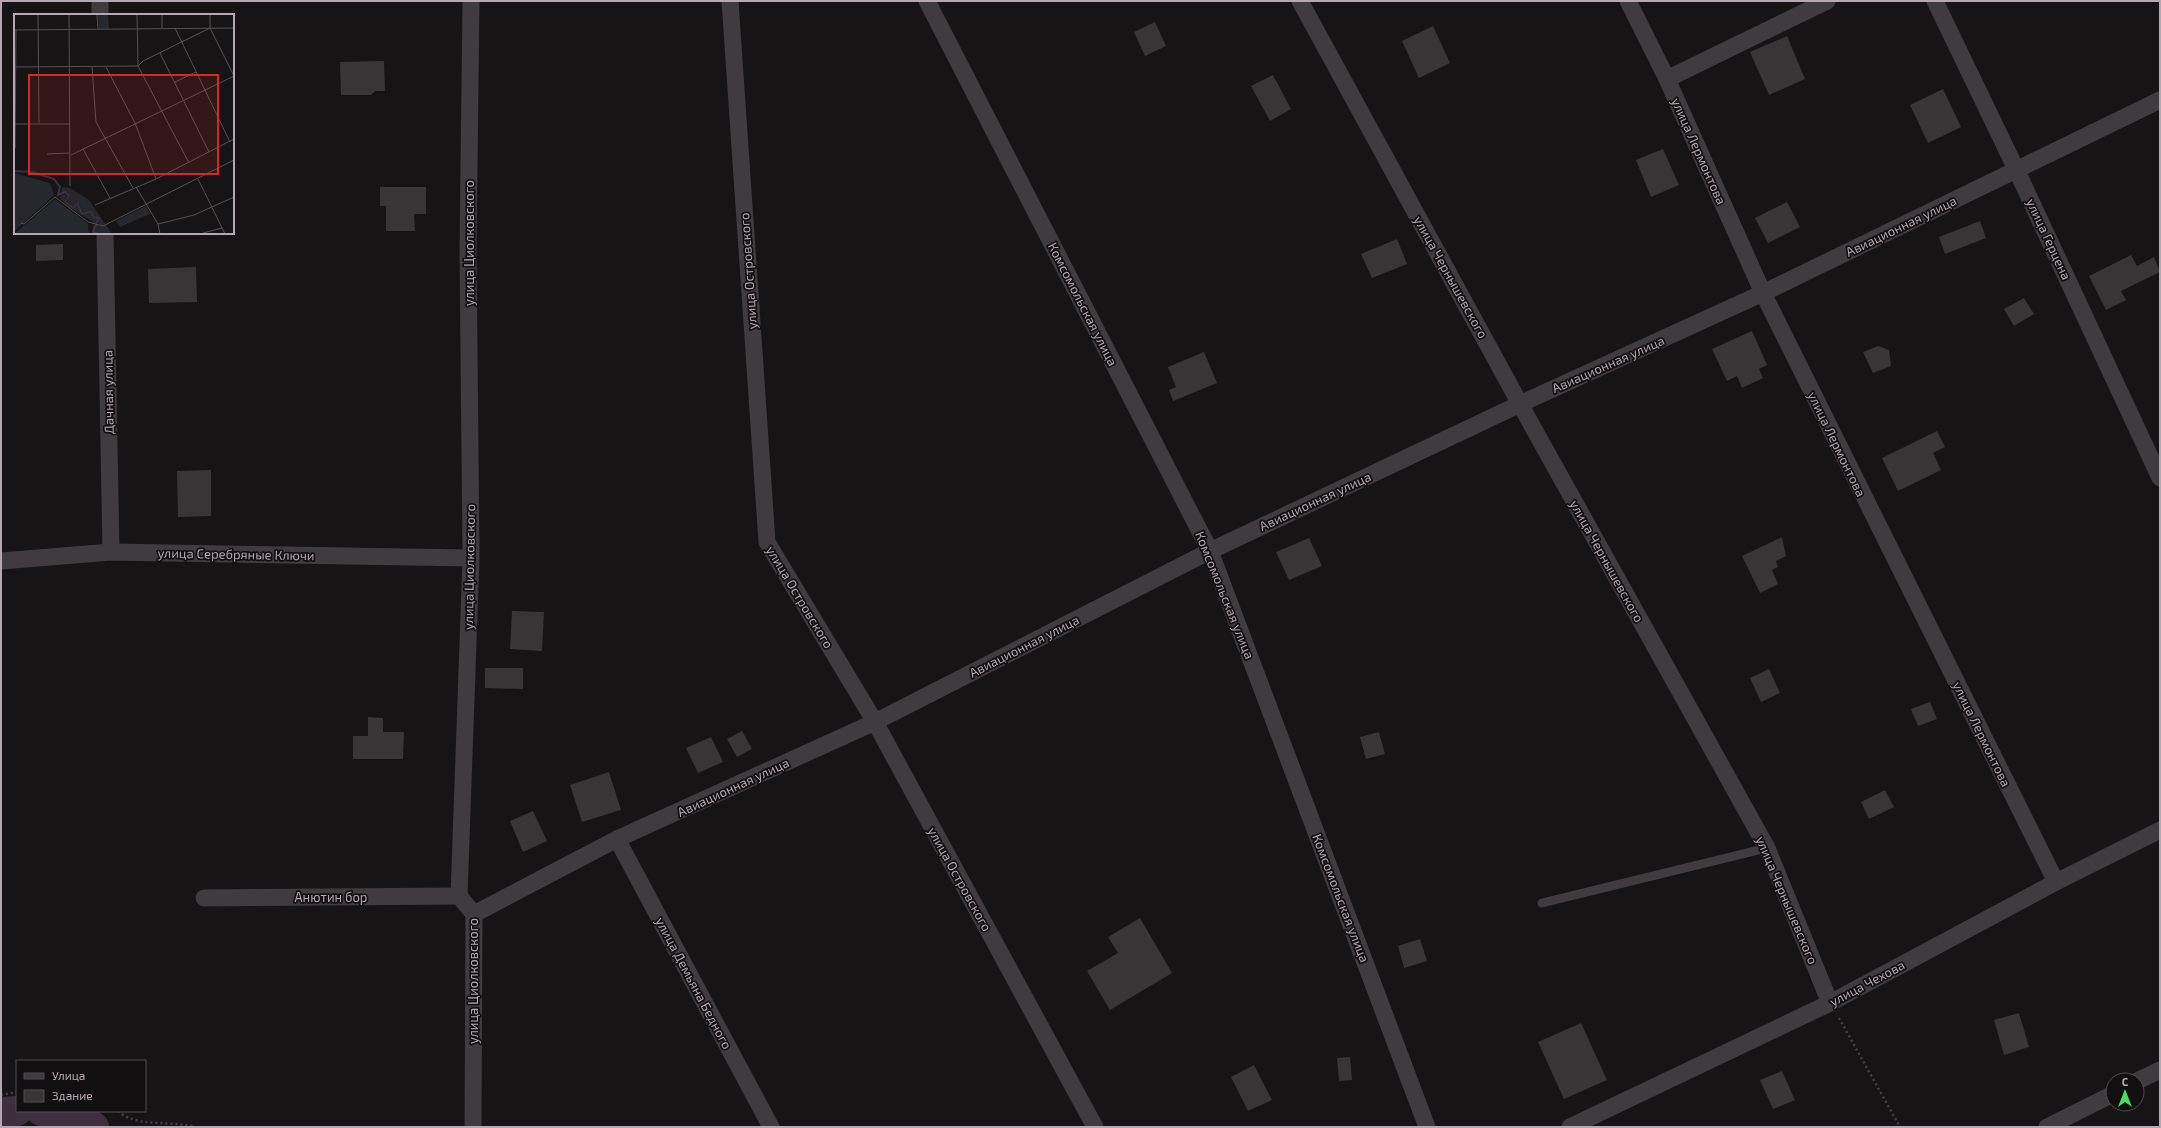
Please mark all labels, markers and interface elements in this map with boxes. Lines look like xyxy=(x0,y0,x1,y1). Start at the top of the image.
inset map xyxy=(14,14,234,234)
street label: улица Лермонтова xyxy=(1668,95,1730,207)
street label: улица Циолковского xyxy=(461,180,477,306)
street label: Авиационная улица xyxy=(1843,192,1959,260)
street label: улица Герцена xyxy=(2023,196,2075,282)
street label: улица Островского xyxy=(736,212,760,330)
street label: улица Чернышевского xyxy=(1411,213,1491,341)
street label: Комсомольская улица xyxy=(1045,240,1121,368)
street label: Авиационная улица xyxy=(1549,332,1667,396)
street label: Дачная улица xyxy=(99,350,117,434)
street label: улица Лермонтова xyxy=(1805,389,1869,499)
street label: Авиационная улица xyxy=(1257,468,1373,534)
street label: улица Чернышевского xyxy=(1567,497,1647,625)
street label: улица Циолковского xyxy=(460,504,478,630)
street label: Комсомольская улица xyxy=(1192,529,1258,661)
street label: улица Островского xyxy=(763,543,837,651)
street label: улица Серебряные Ключи xyxy=(157,545,315,563)
street label: Авиационная улица xyxy=(966,611,1082,681)
street label: улица Лермонтова xyxy=(1950,679,2014,789)
street label: Авиационная улица xyxy=(675,754,791,820)
street label: улица Островского xyxy=(925,824,995,934)
street label: Комсомольская улица xyxy=(1309,831,1373,965)
street label: улица Чернышевского xyxy=(1753,834,1821,966)
street label: Анютин бор xyxy=(295,889,367,905)
street label: улица Демьяна Бедного xyxy=(652,914,736,1052)
street label: улица Циолковского xyxy=(465,918,481,1044)
street label: улица Чехова xyxy=(1827,957,1907,1009)
legend xyxy=(16,1060,146,1112)
text: Улица xyxy=(52,1068,85,1082)
north arrow xyxy=(2105,1072,2145,1112)
text: С xyxy=(2122,1075,2129,1088)
text: Здание xyxy=(52,1088,93,1102)

